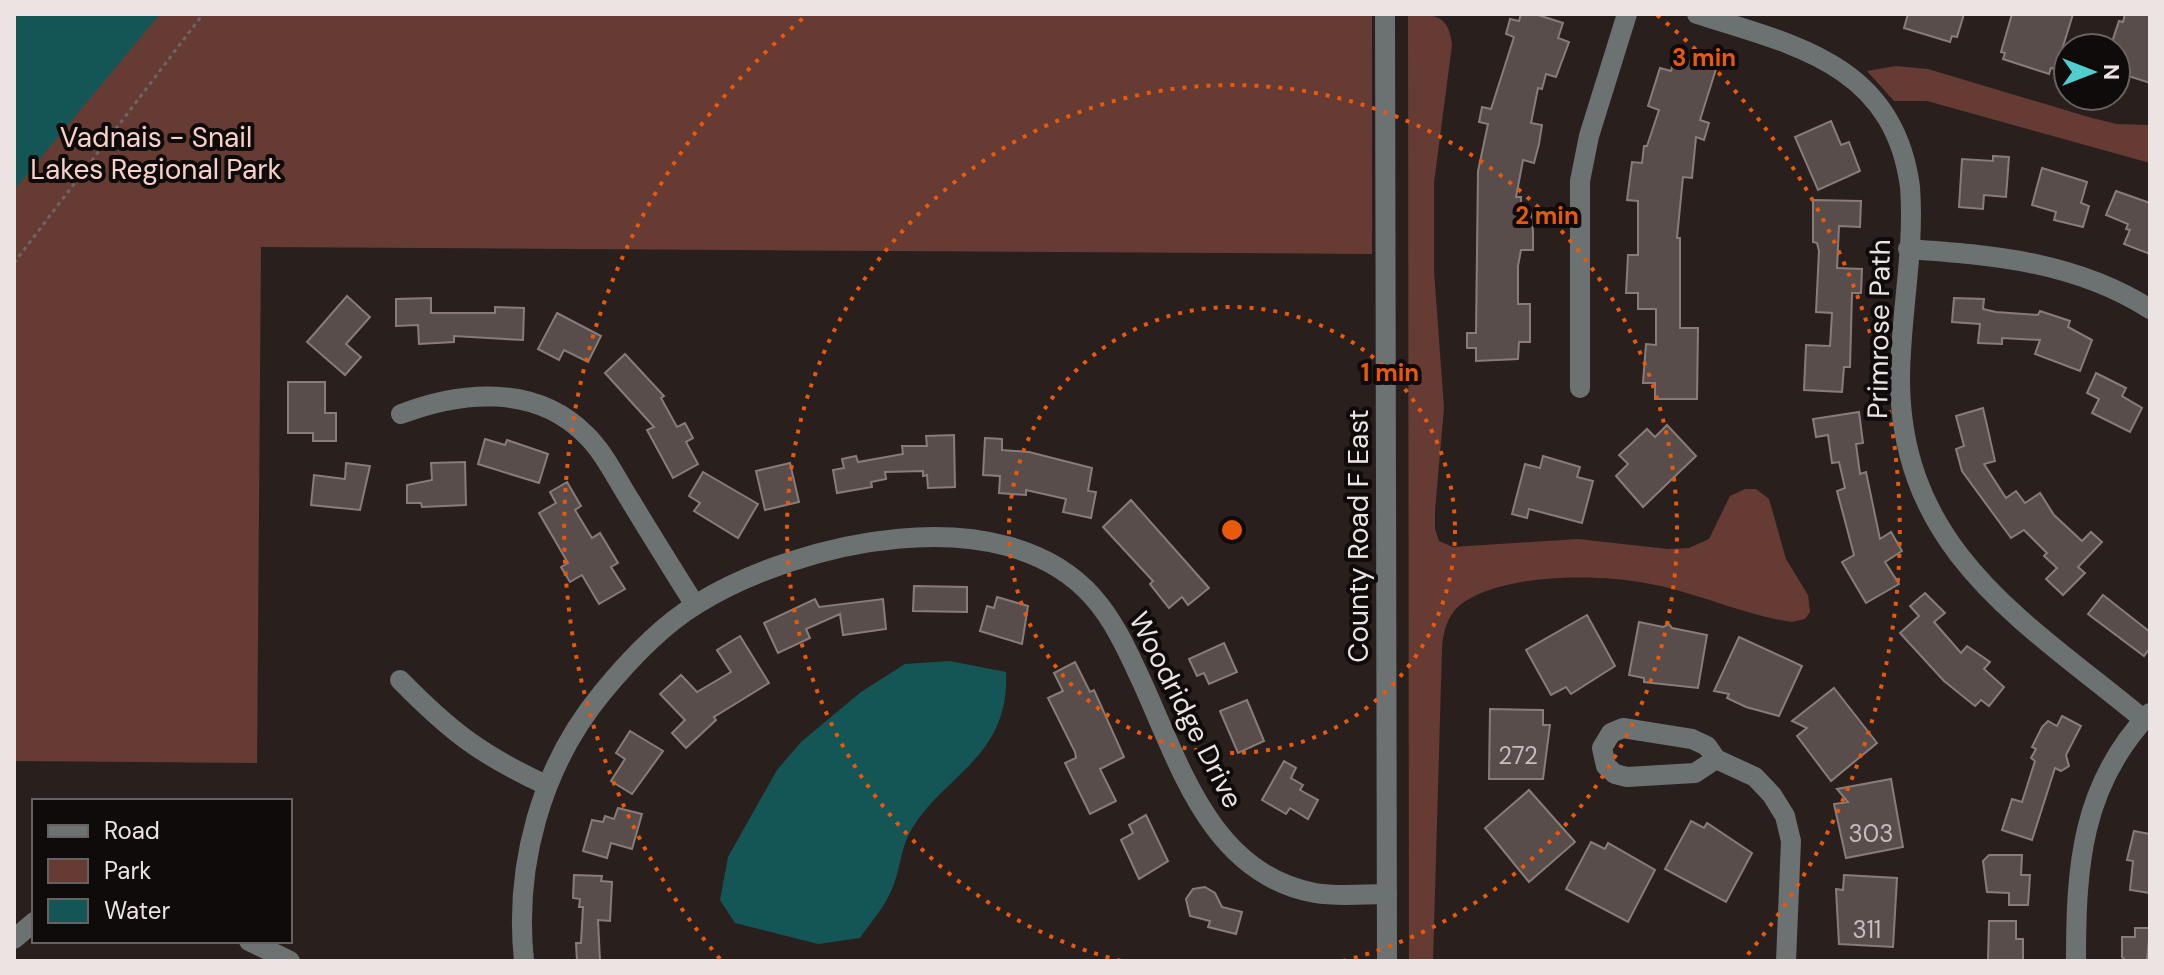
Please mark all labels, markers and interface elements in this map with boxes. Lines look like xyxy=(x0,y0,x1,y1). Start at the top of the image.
north arrow xyxy=(2052,32,2132,112)
text: 3 min xyxy=(1672,42,1736,73)
text: N xyxy=(2097,64,2126,80)
park label: Vadnais - Snail Lakes Regional Park xyxy=(30,119,282,188)
text: 2 min xyxy=(1515,200,1579,231)
street label: Primrose Path xyxy=(1859,239,1899,419)
text: 1 min xyxy=(1361,357,1419,388)
street label: County Road F East xyxy=(1340,409,1377,663)
centre of rings xyxy=(1218,516,1246,544)
street label: Woodridge Drive xyxy=(1121,605,1251,815)
house number: 272 xyxy=(1498,740,1538,771)
legend xyxy=(32,799,292,943)
text: Road xyxy=(104,815,160,846)
house number: 303 xyxy=(1849,818,1893,849)
text: Park xyxy=(104,855,151,886)
text: Water xyxy=(104,895,170,926)
house number: 311 xyxy=(1853,914,1881,945)

